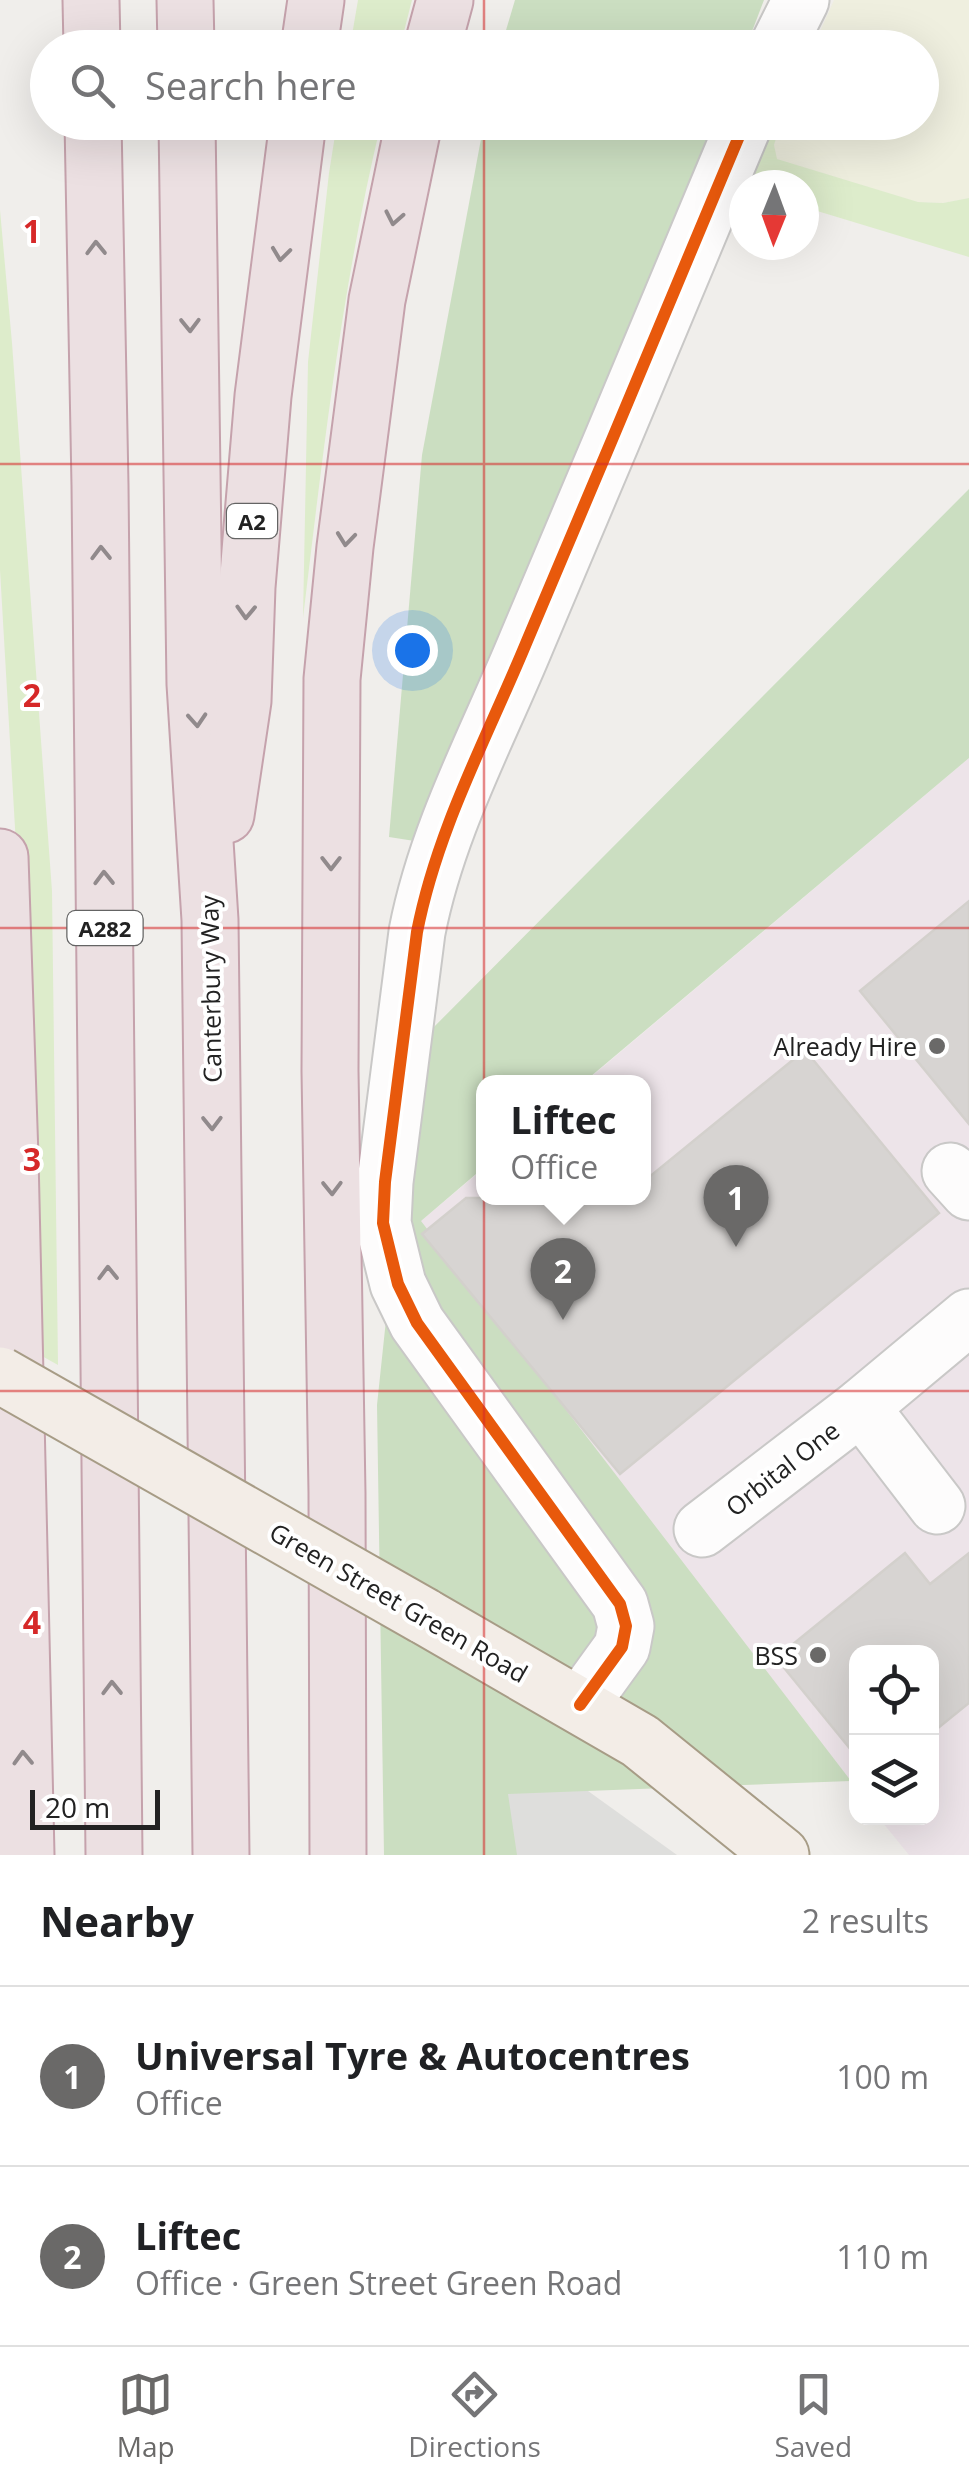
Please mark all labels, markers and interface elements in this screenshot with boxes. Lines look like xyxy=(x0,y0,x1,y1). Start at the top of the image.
search box xyxy=(30,30,939,140)
icon: search xyxy=(65,58,120,113)
text: Search here xyxy=(145,59,357,111)
north arrow xyxy=(729,170,819,260)
text: 1 xyxy=(23,209,41,252)
one-way arrow xyxy=(384,209,405,226)
one-way arrow xyxy=(85,239,106,255)
one-way arrow xyxy=(271,245,292,262)
one-way arrow xyxy=(179,318,201,333)
road number: A2 xyxy=(227,504,277,538)
one-way arrow xyxy=(336,531,357,547)
one-way arrow xyxy=(90,545,112,560)
one-way arrow xyxy=(236,605,257,621)
your location xyxy=(387,625,438,676)
text: 2 xyxy=(23,673,41,716)
one-way arrow xyxy=(186,712,207,728)
one-way arrow xyxy=(320,856,342,872)
one-way arrow xyxy=(94,870,115,886)
street label: Canterbury Way xyxy=(191,894,229,1083)
road number: A282 xyxy=(68,911,142,945)
place label: Already Hire xyxy=(773,1029,917,1063)
marker: Already Hire xyxy=(926,1035,948,1057)
popup xyxy=(476,1075,651,1205)
text: Liftec xyxy=(510,1093,617,1145)
one-way arrow xyxy=(201,1116,223,1131)
text: 3 xyxy=(23,1137,41,1180)
text: Office xyxy=(510,1145,598,1188)
pin: 1 xyxy=(704,1164,768,1247)
one-way arrow xyxy=(321,1181,342,1197)
pin: 2 xyxy=(530,1238,596,1320)
one-way arrow xyxy=(97,1265,119,1280)
street label: Orbital One xyxy=(718,1413,846,1523)
street label: Green Street Green Road xyxy=(264,1514,534,1690)
text: 4 xyxy=(23,1600,41,1643)
place label: BSS xyxy=(754,1638,798,1672)
marker: BSS xyxy=(807,1644,829,1666)
map controls xyxy=(849,1645,939,1825)
button: locate xyxy=(849,1645,939,1735)
one-way arrow xyxy=(101,1679,123,1694)
button: layers xyxy=(849,1735,939,1825)
one-way arrow xyxy=(13,1749,34,1765)
scale bar xyxy=(30,1785,160,1830)
text: 20 m xyxy=(45,1788,110,1826)
text: Nearby xyxy=(40,1892,194,1949)
text: 2 results xyxy=(802,1899,929,1942)
text: Universal Tyre & Autocentres xyxy=(135,2029,690,2081)
text: 1 xyxy=(63,2055,82,2098)
text: 100 m xyxy=(836,2055,929,2098)
text: Office xyxy=(135,2081,223,2124)
text: Liftec xyxy=(135,2209,241,2261)
text: 2 xyxy=(63,2235,82,2278)
text: 110 m xyxy=(836,2235,929,2278)
text: Office · Green Street Green Road xyxy=(135,2261,622,2304)
tab: Map xyxy=(117,2367,175,2465)
tab: Directions xyxy=(408,2367,541,2465)
tab: Saved xyxy=(774,2367,852,2465)

